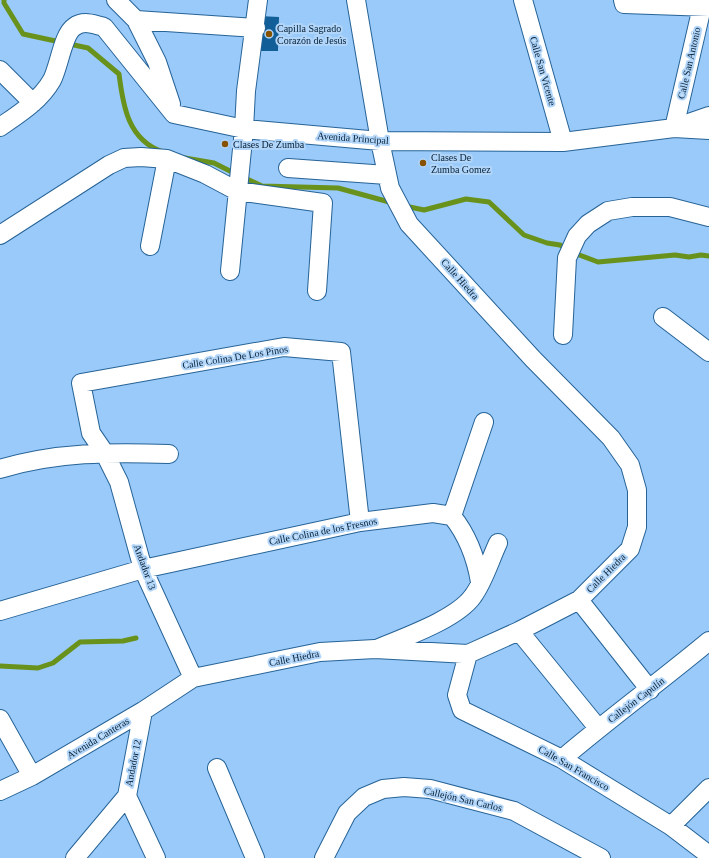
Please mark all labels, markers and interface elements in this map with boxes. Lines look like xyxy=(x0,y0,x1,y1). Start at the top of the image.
place label: Capilla Sagrado Corazón de Jesús xyxy=(277,23,347,46)
street label: Calle San Antonio xyxy=(675,26,703,100)
marker: Capilla Sagrado Corazón de Jesús xyxy=(264,29,274,39)
street label: Calle San Vicente xyxy=(528,35,558,107)
street label: Avenida Principal xyxy=(317,130,389,146)
marker: Clases De Zumba xyxy=(220,139,230,149)
place label: Clases De Zumba xyxy=(233,139,305,150)
place label: Clases De Zumba Gomez xyxy=(431,152,491,175)
marker: Clases De Zumba Gomez xyxy=(418,158,428,168)
street label: Calle Hiedra xyxy=(439,256,481,302)
street label: Calle Colina De Los Pinos xyxy=(181,343,289,371)
street label: Calle Colina de los Fresnos xyxy=(268,515,378,547)
street label: Andador 13 xyxy=(132,543,158,591)
street label: Calle Hiedra xyxy=(584,551,628,595)
street label: Calle Hiedra xyxy=(268,648,321,668)
street label: Callejón Capulín xyxy=(606,675,666,725)
street label: Avenida Canteras xyxy=(65,715,131,761)
street label: Andador 12 xyxy=(123,739,143,787)
street label: Calle San Francisco xyxy=(537,743,611,793)
street label: Callejón San Carlos xyxy=(423,785,503,813)

